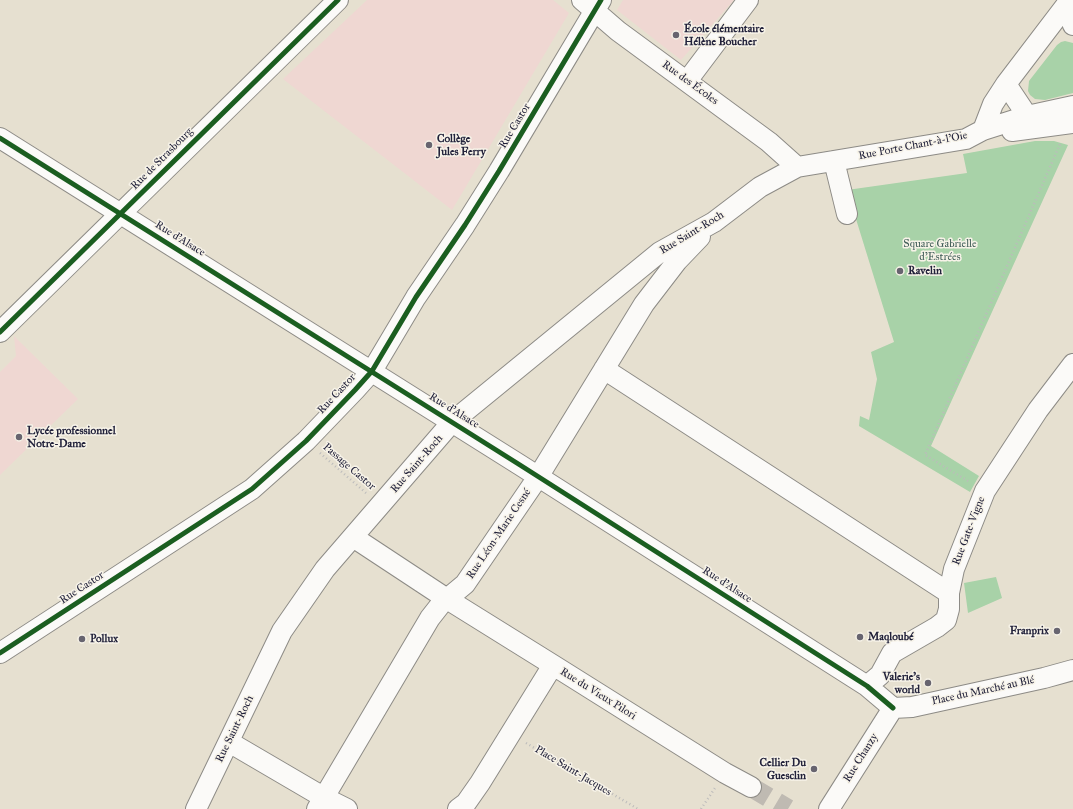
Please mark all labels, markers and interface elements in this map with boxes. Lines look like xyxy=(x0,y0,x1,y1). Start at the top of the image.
place label: École élémentaire Hélène Boucher xyxy=(684,22,764,48)
marker: École élémentaire Hélène Boucher xyxy=(671,30,681,40)
street label: Rue des Écoles xyxy=(659,58,721,108)
street label: Rue Castor xyxy=(496,101,534,151)
street label: Rue de Strasbourg xyxy=(128,125,196,193)
street label: Rue Porte Chant-à-l'Oie xyxy=(858,129,968,163)
place label: Collège Jules Ferry xyxy=(437,132,486,158)
marker: Collège Jules Ferry xyxy=(424,140,434,150)
street label: Rue Saint-Roch xyxy=(657,209,727,257)
street label: Rue d'Alsace xyxy=(153,218,207,260)
park label: Square Gabrielle d'Estrées xyxy=(903,237,977,263)
place label: Ravelin xyxy=(908,264,942,278)
marker: Ravelin xyxy=(895,266,905,276)
street label: Rue Castor xyxy=(315,371,359,417)
street label: Rue d'Alsace xyxy=(427,390,481,432)
place label: Lycée professionnel Notre-Dame xyxy=(27,424,116,450)
marker: Lycée professionnel Notre-Dame xyxy=(14,432,24,442)
street label: Rue Saint-Roch xyxy=(388,432,446,496)
street label: Passage Castor xyxy=(320,441,378,493)
street label: Rue Léon-Marie Cesné xyxy=(464,486,534,582)
street label: Rue Gate-Vigne xyxy=(950,495,988,567)
street label: Rue d'Alsace xyxy=(700,564,754,606)
street label: Rue Castor xyxy=(57,569,107,607)
place label: Franprix xyxy=(1010,624,1049,638)
marker: Franprix xyxy=(1052,626,1062,636)
place label: Maqloubé xyxy=(868,630,914,644)
place label: Pollux xyxy=(90,632,118,646)
marker: Maqloubé xyxy=(855,632,865,642)
marker: Pollux xyxy=(77,634,87,644)
street label: Rue du Vieux Pilori xyxy=(557,665,639,723)
place label: Valerie's world xyxy=(883,670,920,696)
street label: Place du Marché au Blé xyxy=(930,674,1036,708)
marker: Valerie's world xyxy=(923,678,933,688)
street label: Rue Saint-Roch xyxy=(213,693,257,765)
street label: Rue Chanzy xyxy=(841,731,881,785)
street label: Place Saint-Jacques xyxy=(532,743,614,799)
place label: Cellier Du Guesclin xyxy=(759,756,806,782)
marker: Cellier Du Guesclin xyxy=(809,764,819,774)

